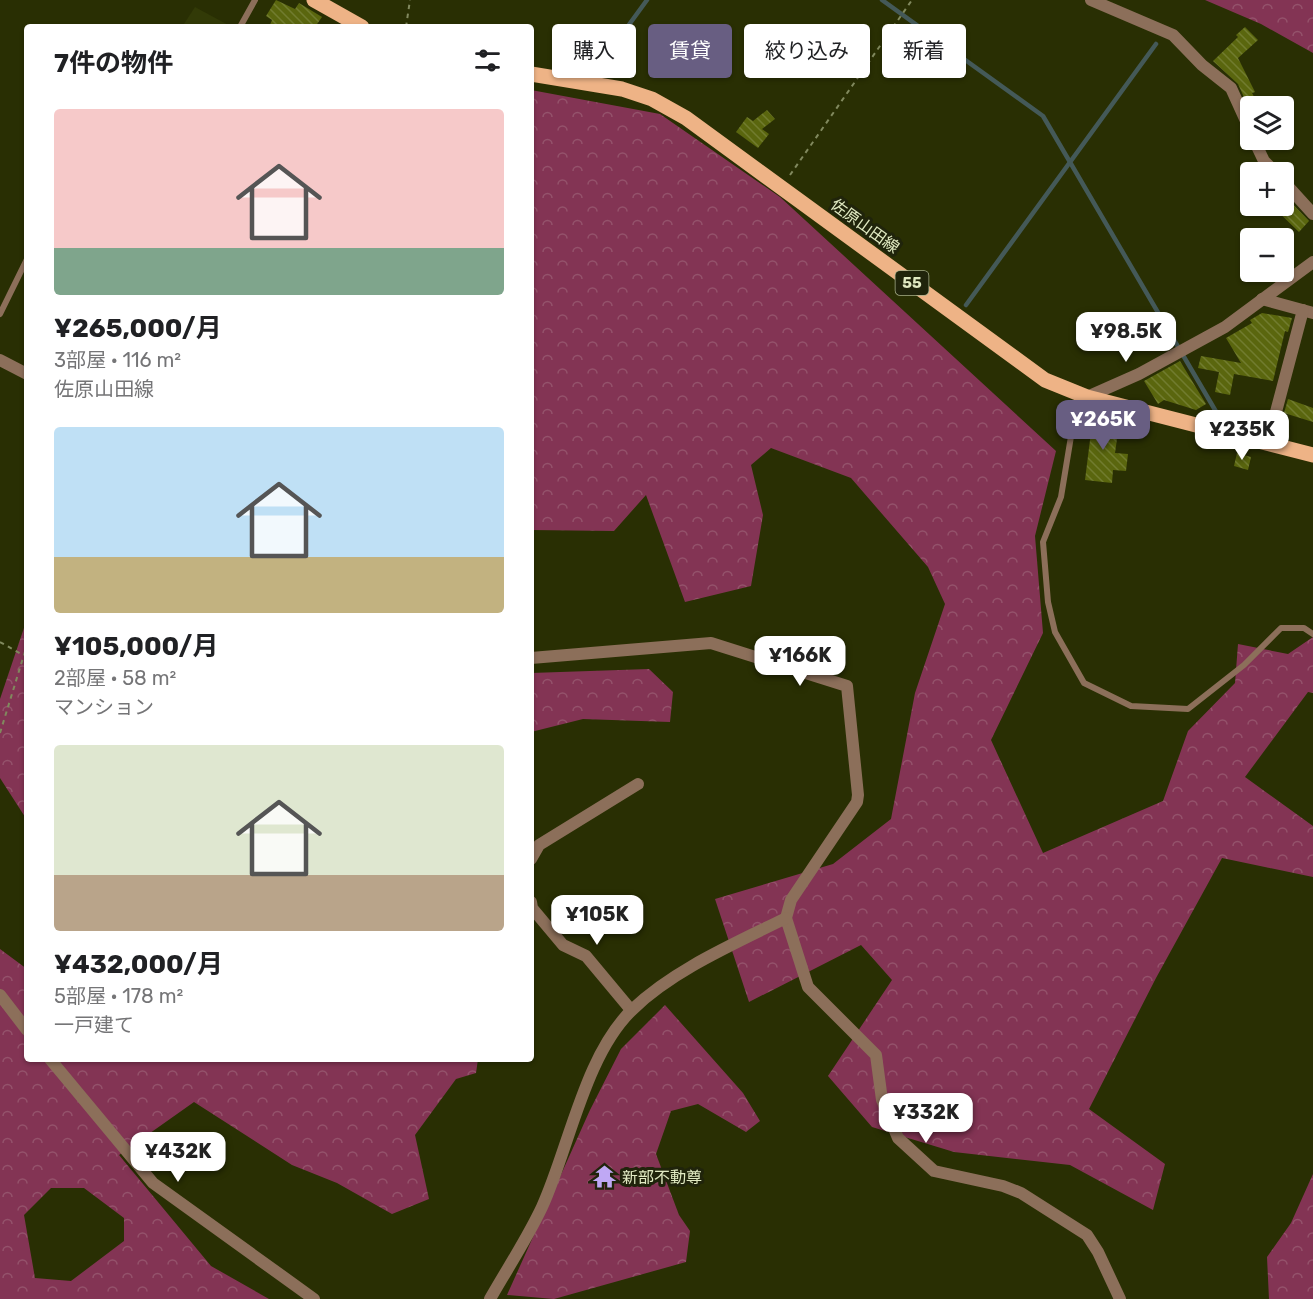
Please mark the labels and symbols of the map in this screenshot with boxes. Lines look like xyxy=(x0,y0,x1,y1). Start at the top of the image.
street label: 佐原山田線 xyxy=(827,195,903,257)
road number: 55 xyxy=(896,271,928,295)
pin: ¥98.5K xyxy=(1077,312,1175,363)
pin: ¥265K xyxy=(1061,400,1145,451)
pin: ¥235K xyxy=(1200,410,1284,461)
pin: ¥166K xyxy=(758,636,842,687)
pin: ¥105K xyxy=(555,895,639,946)
pin: ¥332K xyxy=(884,1093,968,1144)
pin: ¥432K xyxy=(136,1132,220,1183)
temple icon: 新部不動尊 xyxy=(591,1164,617,1190)
place label: 新部不動尊 xyxy=(622,1168,702,1187)

